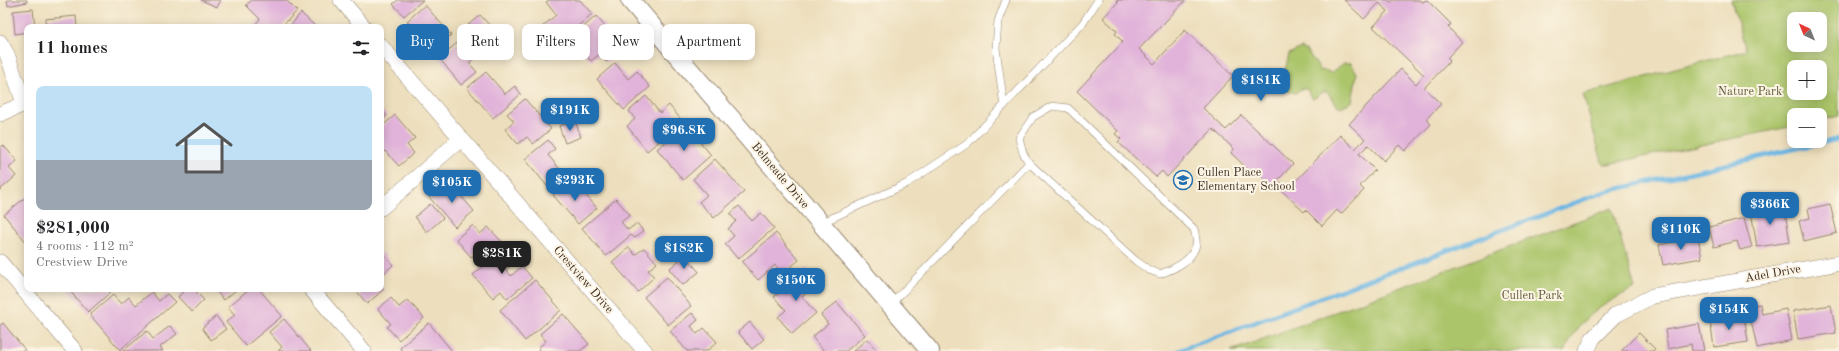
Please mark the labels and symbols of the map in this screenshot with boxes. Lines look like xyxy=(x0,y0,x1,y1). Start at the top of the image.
north arrow xyxy=(1787,12,1827,52)
pin: $181K xyxy=(1233,68,1289,102)
park label: Nature Park xyxy=(1718,86,1782,98)
pin: $191K xyxy=(542,98,598,132)
pin: $96.8K xyxy=(651,118,717,152)
street label: Belmeade Drive xyxy=(749,141,811,212)
place label: Cullen Place Elementary School xyxy=(1197,167,1295,193)
pin: $293K xyxy=(547,168,603,202)
school or university icon: Cullen Place Elementary School xyxy=(1172,169,1194,191)
pin: $105K xyxy=(424,170,480,204)
pin: $366K xyxy=(1742,192,1798,226)
pin: $110K xyxy=(1653,217,1709,251)
pin: $182K xyxy=(656,236,712,270)
pin: $281K xyxy=(474,241,530,275)
street label: Crestview Drive xyxy=(551,244,616,316)
street label: Adel Drive xyxy=(1744,263,1802,285)
pin: $150K xyxy=(768,268,824,302)
park label: Cullen Park xyxy=(1501,290,1563,302)
pin: $154K xyxy=(1701,297,1757,331)

